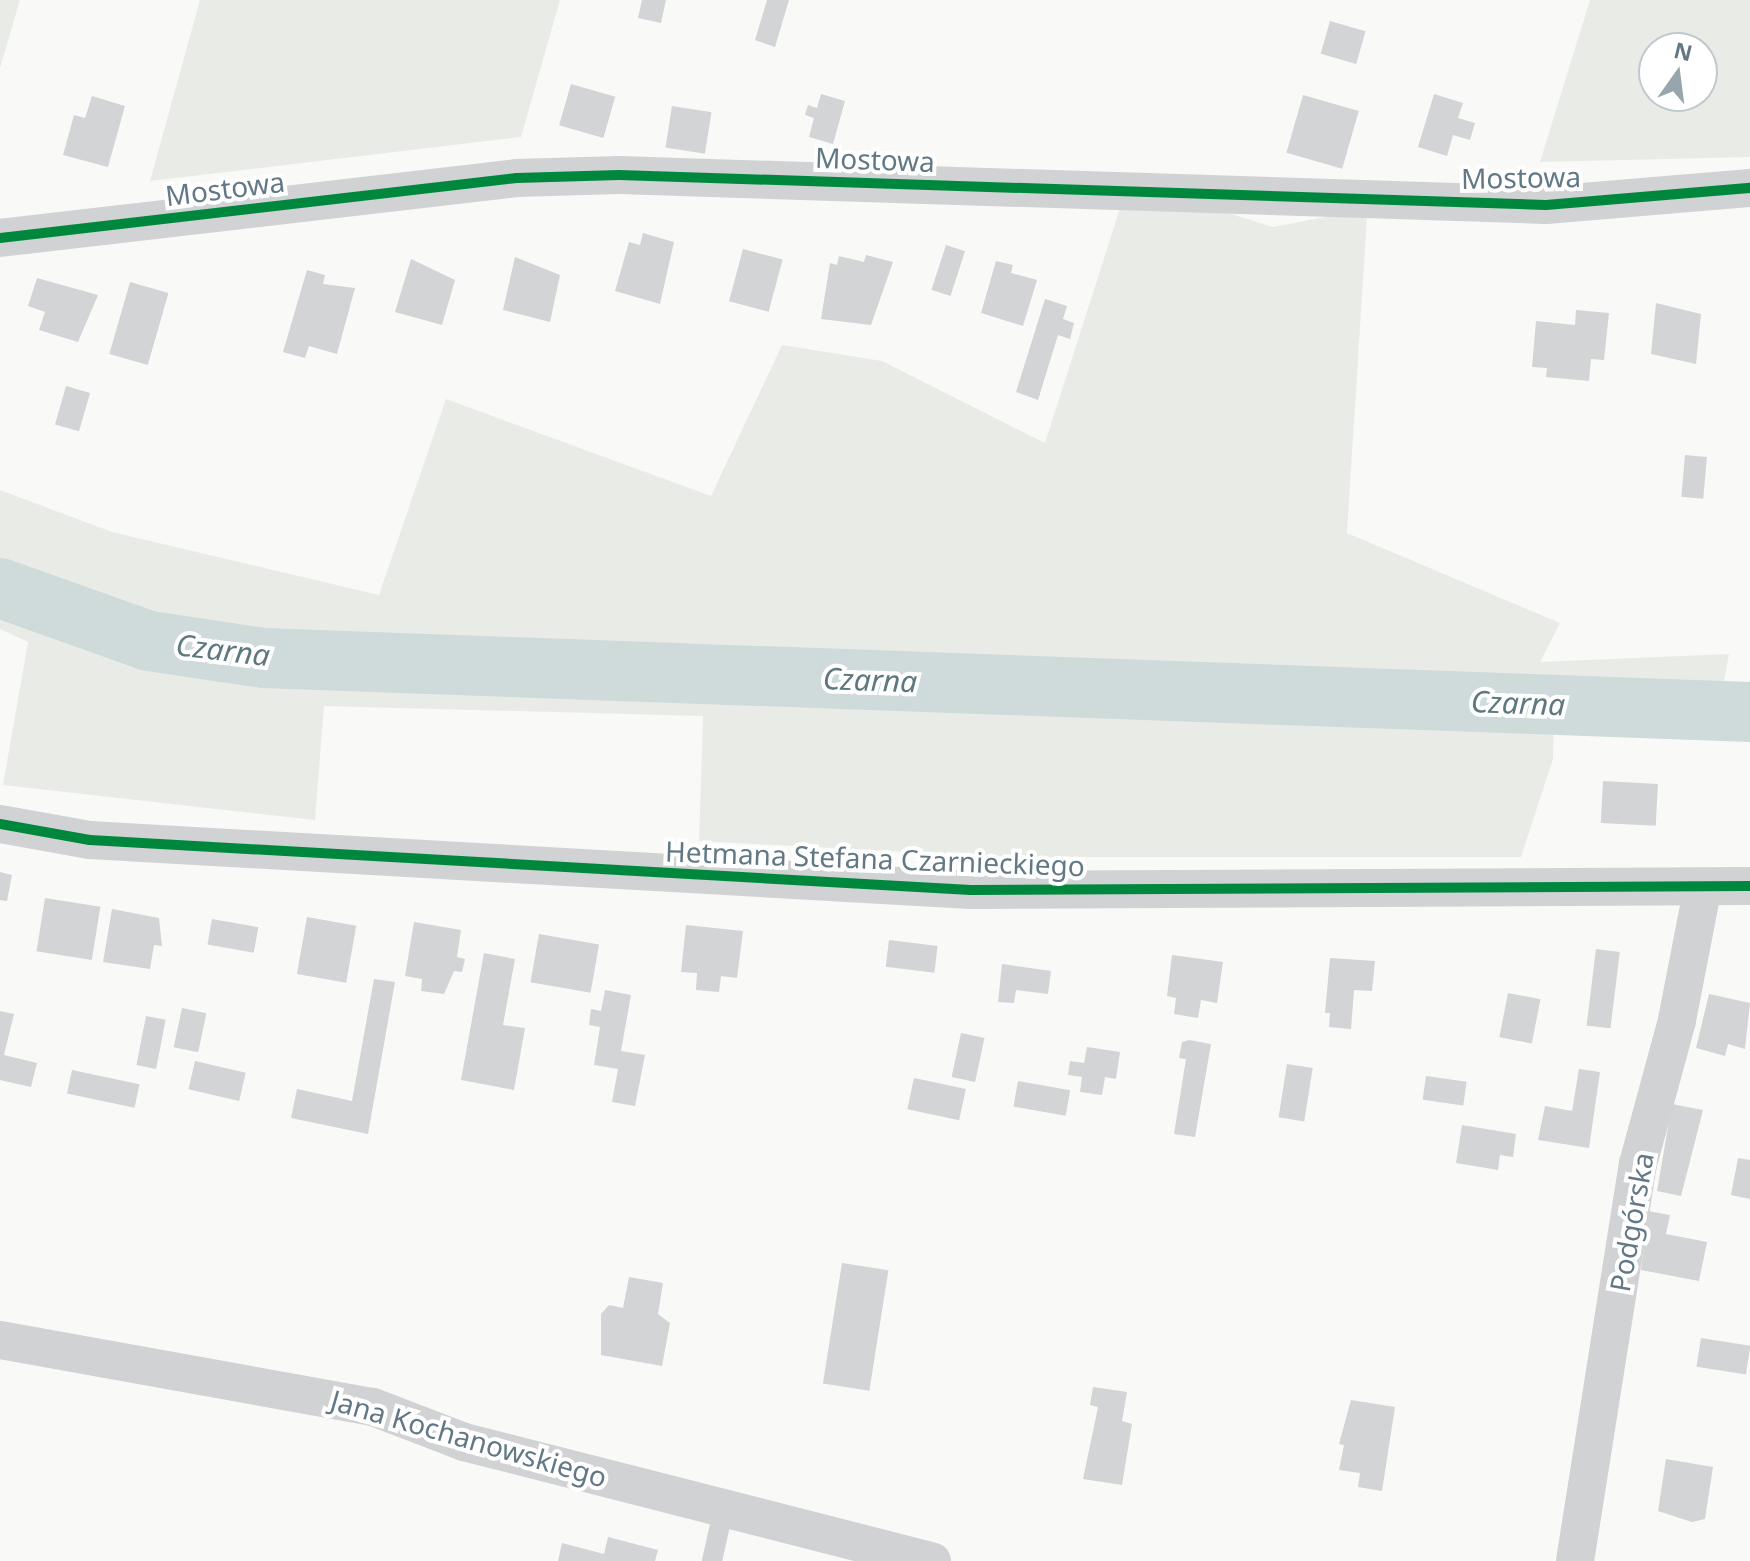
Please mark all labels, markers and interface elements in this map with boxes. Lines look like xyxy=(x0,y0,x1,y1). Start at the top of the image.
north arrow xyxy=(1638,32,1718,112)
text: N xyxy=(1671,34,1696,67)
street label: Mostowa xyxy=(814,140,936,178)
street label: Mostowa xyxy=(1461,159,1581,195)
street label: Mostowa xyxy=(163,164,287,212)
water label: Czarna xyxy=(174,626,272,674)
water label: Czarna xyxy=(822,660,918,700)
water label: Czarna xyxy=(1470,683,1566,723)
street label: Hetmana Stefana Czarnieckiego xyxy=(665,834,1085,882)
street label: Podgórska xyxy=(1602,1150,1660,1294)
street label: Jana Kochanowskiego xyxy=(327,1382,611,1494)

